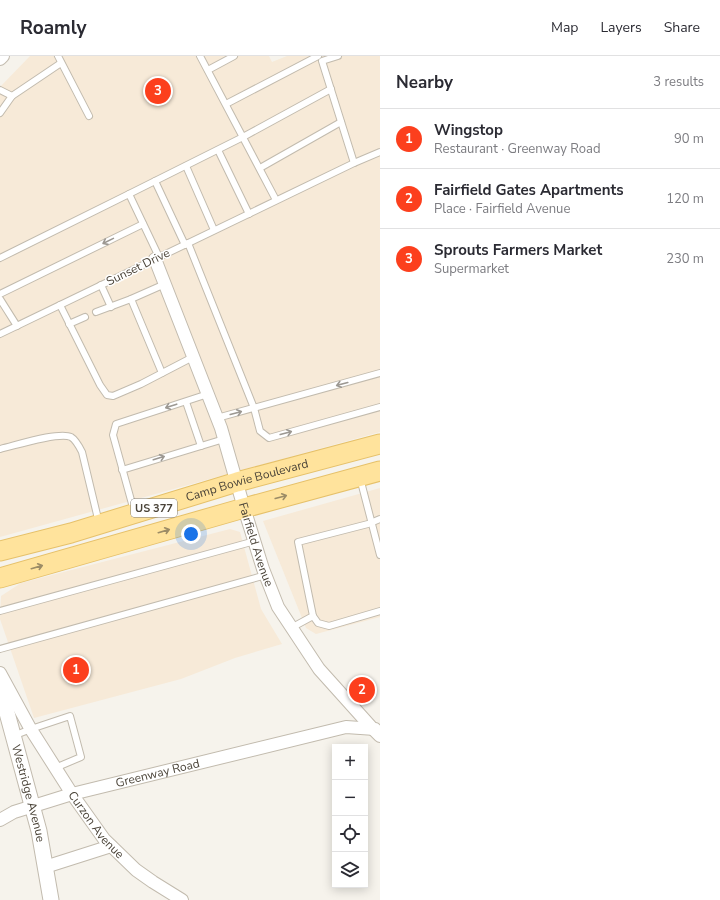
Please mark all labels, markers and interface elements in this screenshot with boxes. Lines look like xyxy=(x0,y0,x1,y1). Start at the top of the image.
text: Roamly xyxy=(20,15,87,41)
text: Map xyxy=(551,18,578,37)
text: Layers xyxy=(600,18,642,37)
text: Share xyxy=(664,18,700,37)
text: Nearby xyxy=(396,71,453,94)
text: 3 results xyxy=(653,73,704,91)
pin: 3 xyxy=(145,76,171,106)
text: Wingstop xyxy=(434,120,503,140)
text: 1 xyxy=(405,130,413,148)
text: 90 m xyxy=(674,130,704,148)
text: Restaurant · Greenway Road xyxy=(434,140,601,158)
text: Fairfield Gates Apartments xyxy=(434,180,624,200)
text: 2 xyxy=(405,190,413,208)
text: 120 m xyxy=(666,190,704,208)
text: Place · Fairfield Avenue xyxy=(434,200,570,218)
one-way arrow xyxy=(102,238,114,245)
text: Sprouts Farmers Market xyxy=(434,240,602,260)
street label: Sunset Drive xyxy=(104,245,172,289)
text: 3 xyxy=(405,250,413,268)
text: 230 m xyxy=(666,250,704,268)
text: Supermarket xyxy=(434,260,509,278)
one-way arrow xyxy=(336,381,349,388)
one-way arrow xyxy=(164,403,177,410)
one-way arrow xyxy=(229,409,242,416)
one-way arrow xyxy=(280,429,293,436)
one-way arrow xyxy=(153,454,166,461)
street label: Camp Bowie Boulevard xyxy=(184,455,310,505)
one-way arrow xyxy=(275,493,288,501)
road number: US 377 xyxy=(131,499,177,517)
street label: Fairfield Avenue xyxy=(235,500,277,589)
your location xyxy=(181,524,201,544)
one-way arrow xyxy=(157,527,170,534)
one-way arrow xyxy=(31,563,44,570)
pin: 1 xyxy=(63,655,89,685)
pin: 2 xyxy=(349,675,375,705)
street label: Westridge Avenue xyxy=(8,743,49,843)
map controls xyxy=(332,744,368,888)
button: + xyxy=(332,744,368,780)
street label: Greenway Road xyxy=(114,755,201,791)
button: − xyxy=(332,780,368,816)
street label: Curzon Avenue xyxy=(64,788,127,862)
button: locate xyxy=(332,816,368,852)
button: layers xyxy=(332,852,368,888)

